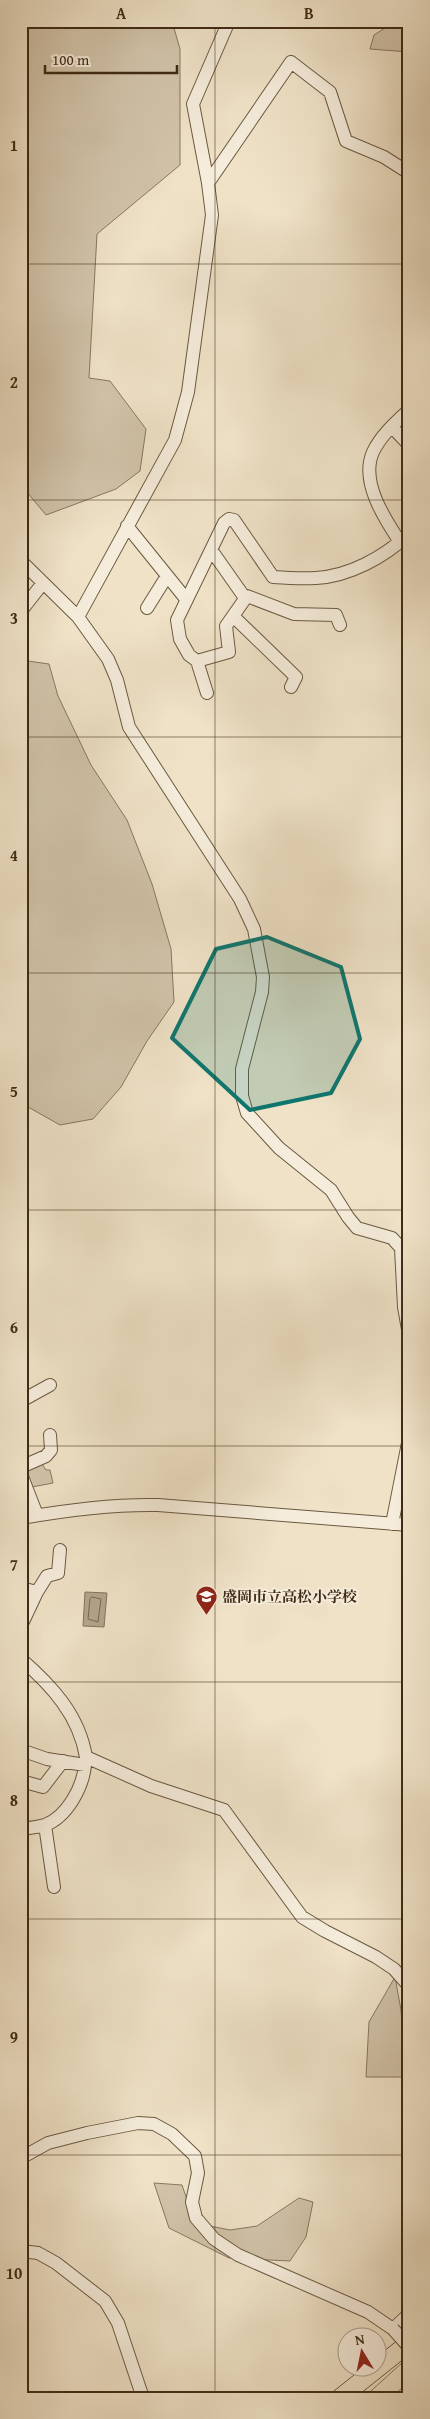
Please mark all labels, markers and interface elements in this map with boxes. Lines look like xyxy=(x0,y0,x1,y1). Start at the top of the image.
text: A xyxy=(116,1,127,25)
text: B xyxy=(304,1,314,25)
scale bar xyxy=(45,42,178,74)
text: 100 m xyxy=(52,49,90,70)
text: 1 xyxy=(10,133,18,157)
text: 2 xyxy=(10,370,18,394)
text: 3 xyxy=(10,606,18,630)
text: 4 xyxy=(10,843,18,867)
text: 5 xyxy=(10,1079,18,1103)
text: 6 xyxy=(10,1315,18,1339)
text: 7 xyxy=(10,1552,18,1576)
school or university icon: 盛岡市立高松小学校 xyxy=(194,1584,218,1615)
place label: 盛岡市立高松小学校 xyxy=(222,1586,357,1607)
text: 8 xyxy=(10,1788,18,1812)
text: 9 xyxy=(10,2025,18,2049)
text: 10 xyxy=(6,2261,22,2285)
north arrow xyxy=(338,2326,388,2376)
text: N xyxy=(353,2328,367,2350)

